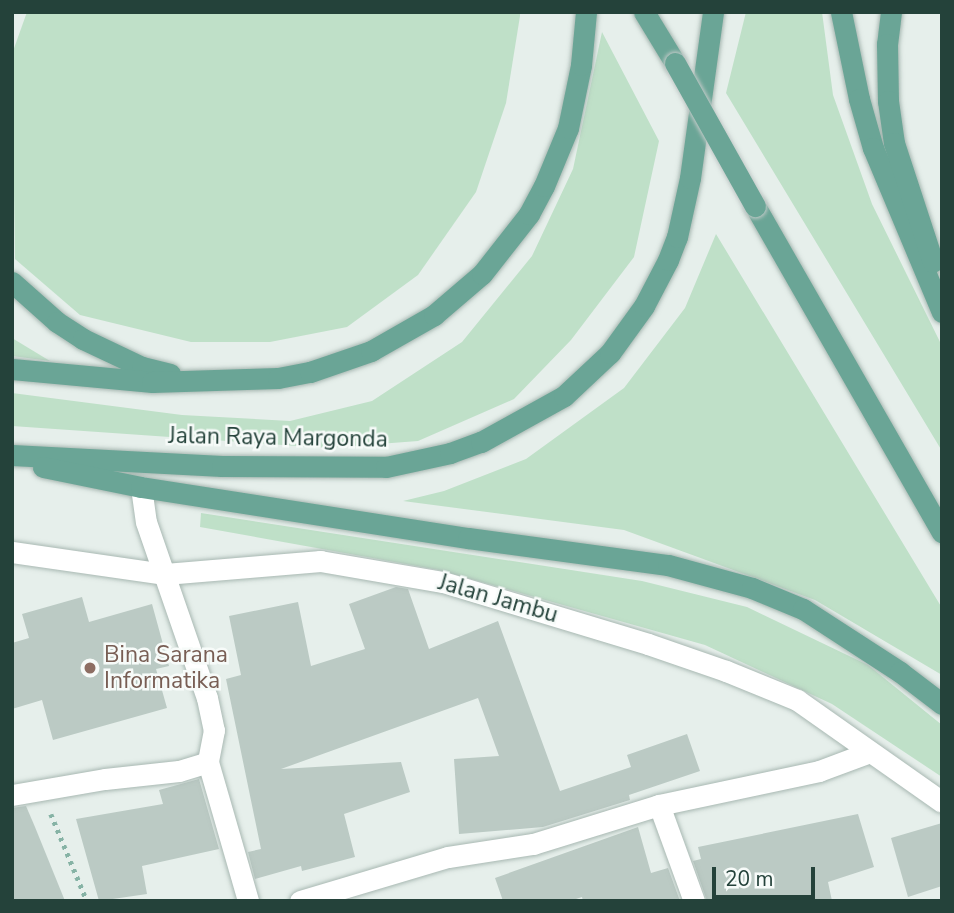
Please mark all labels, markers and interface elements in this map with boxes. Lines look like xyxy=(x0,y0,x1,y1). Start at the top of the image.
street label: Jalan Raya Margonda xyxy=(168,422,388,454)
street label: Jalan Jambu xyxy=(435,569,561,629)
place label: Bina Sarana Informatika xyxy=(104,641,228,695)
marker: Bina Sarana Informatika xyxy=(82,660,98,676)
scale bar xyxy=(716,853,819,897)
text: 20 m xyxy=(725,865,774,893)

